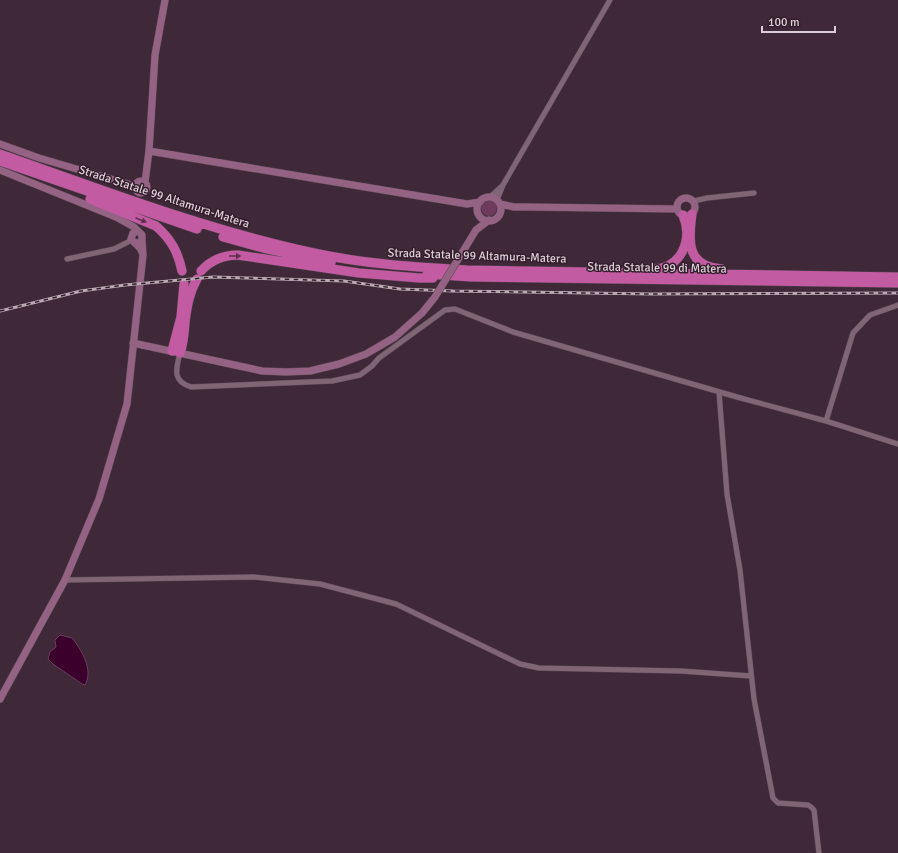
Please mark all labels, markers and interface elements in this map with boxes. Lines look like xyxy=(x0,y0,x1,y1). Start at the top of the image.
scale bar xyxy=(762,8,835,34)
text: 100 m xyxy=(768,15,800,30)
street label: Strada Statale 99 Altamura-Matera xyxy=(77,162,251,232)
one-way arrow xyxy=(136,218,148,224)
street label: Strada Statale 99 Altamura-Matera xyxy=(387,245,567,267)
one-way arrow xyxy=(229,253,242,259)
street label: Strada Statale 99 di Matera xyxy=(587,259,727,277)

